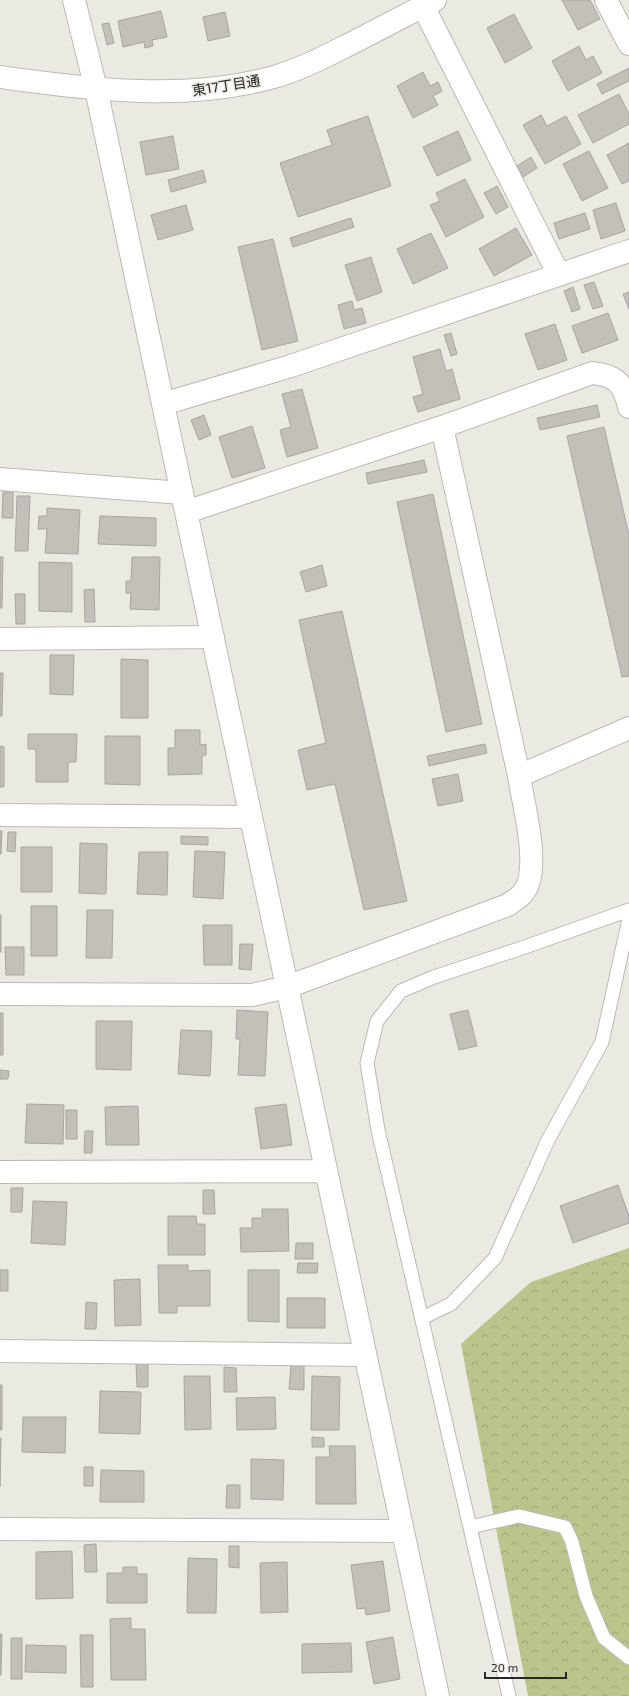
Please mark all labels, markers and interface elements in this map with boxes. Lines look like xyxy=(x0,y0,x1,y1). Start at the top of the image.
street label: 東17丁目通 xyxy=(191,71,261,99)
scale bar xyxy=(485,1654,566,1680)
text: 20 m xyxy=(491,1660,518,1674)

